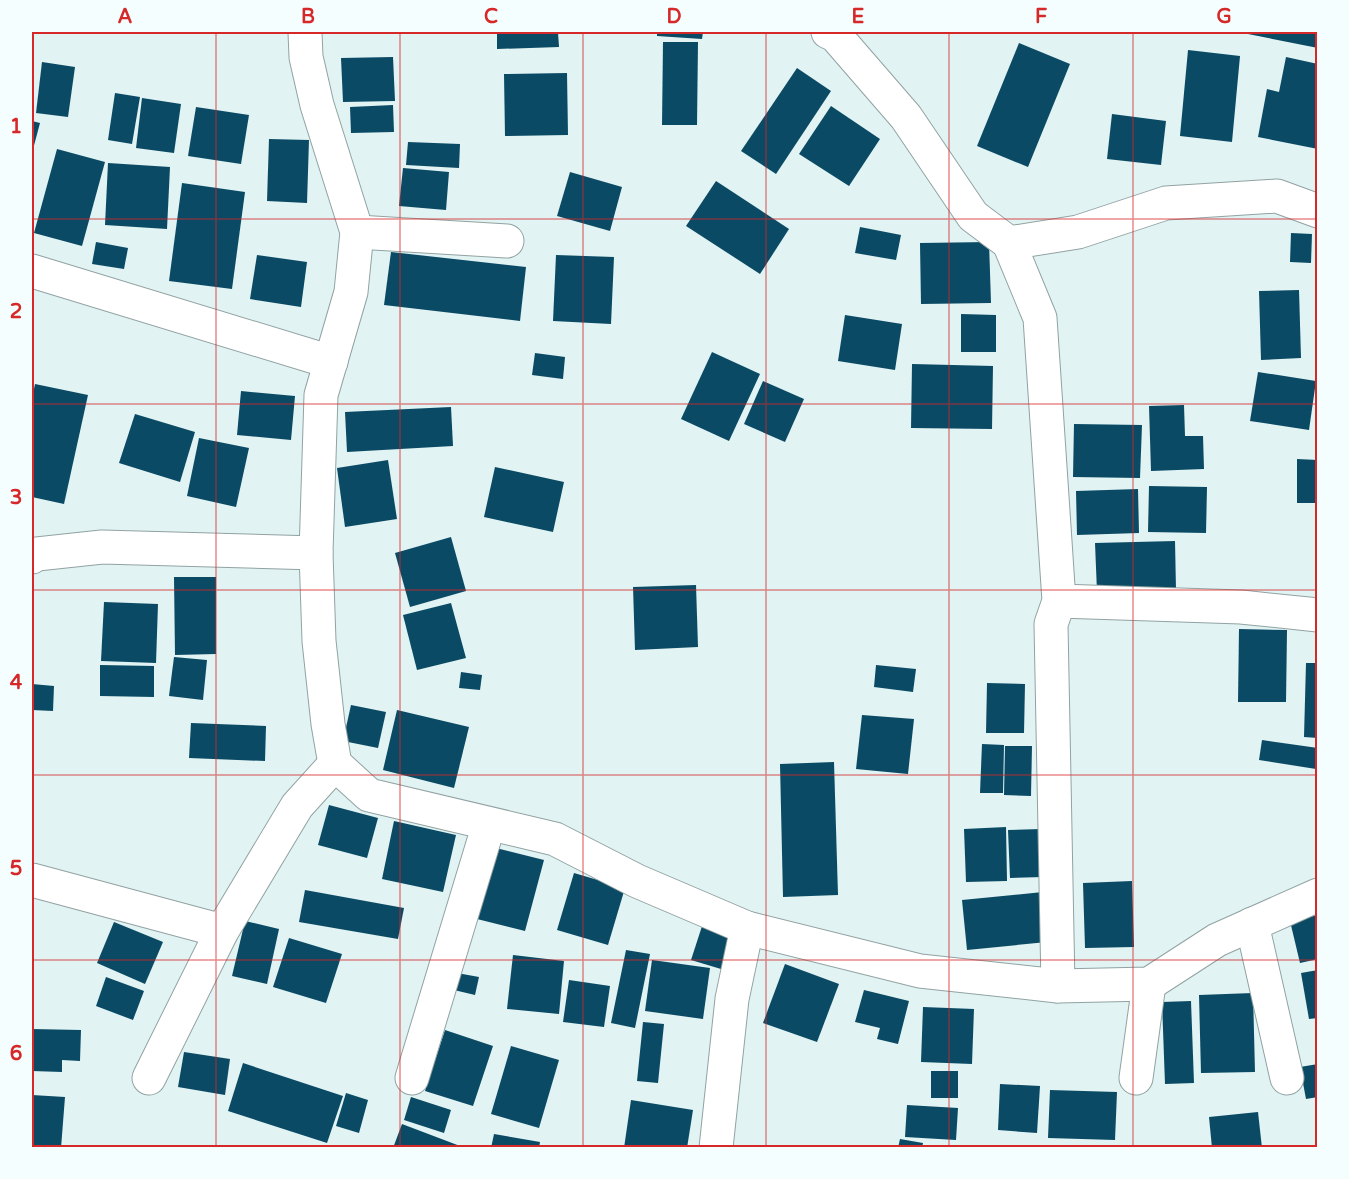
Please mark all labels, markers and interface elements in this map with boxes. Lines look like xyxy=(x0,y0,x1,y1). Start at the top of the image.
text: A xyxy=(118,5,133,29)
text: B xyxy=(301,5,315,29)
text: C xyxy=(484,5,498,29)
text: D xyxy=(666,5,682,29)
text: E xyxy=(852,5,865,29)
text: F xyxy=(1035,5,1047,29)
text: G xyxy=(1216,5,1232,29)
text: 1 xyxy=(10,115,22,139)
text: 2 xyxy=(10,300,22,324)
text: 3 xyxy=(10,486,22,510)
text: 4 xyxy=(10,671,23,695)
text: 5 xyxy=(10,857,22,881)
text: 6 xyxy=(10,1042,22,1066)

